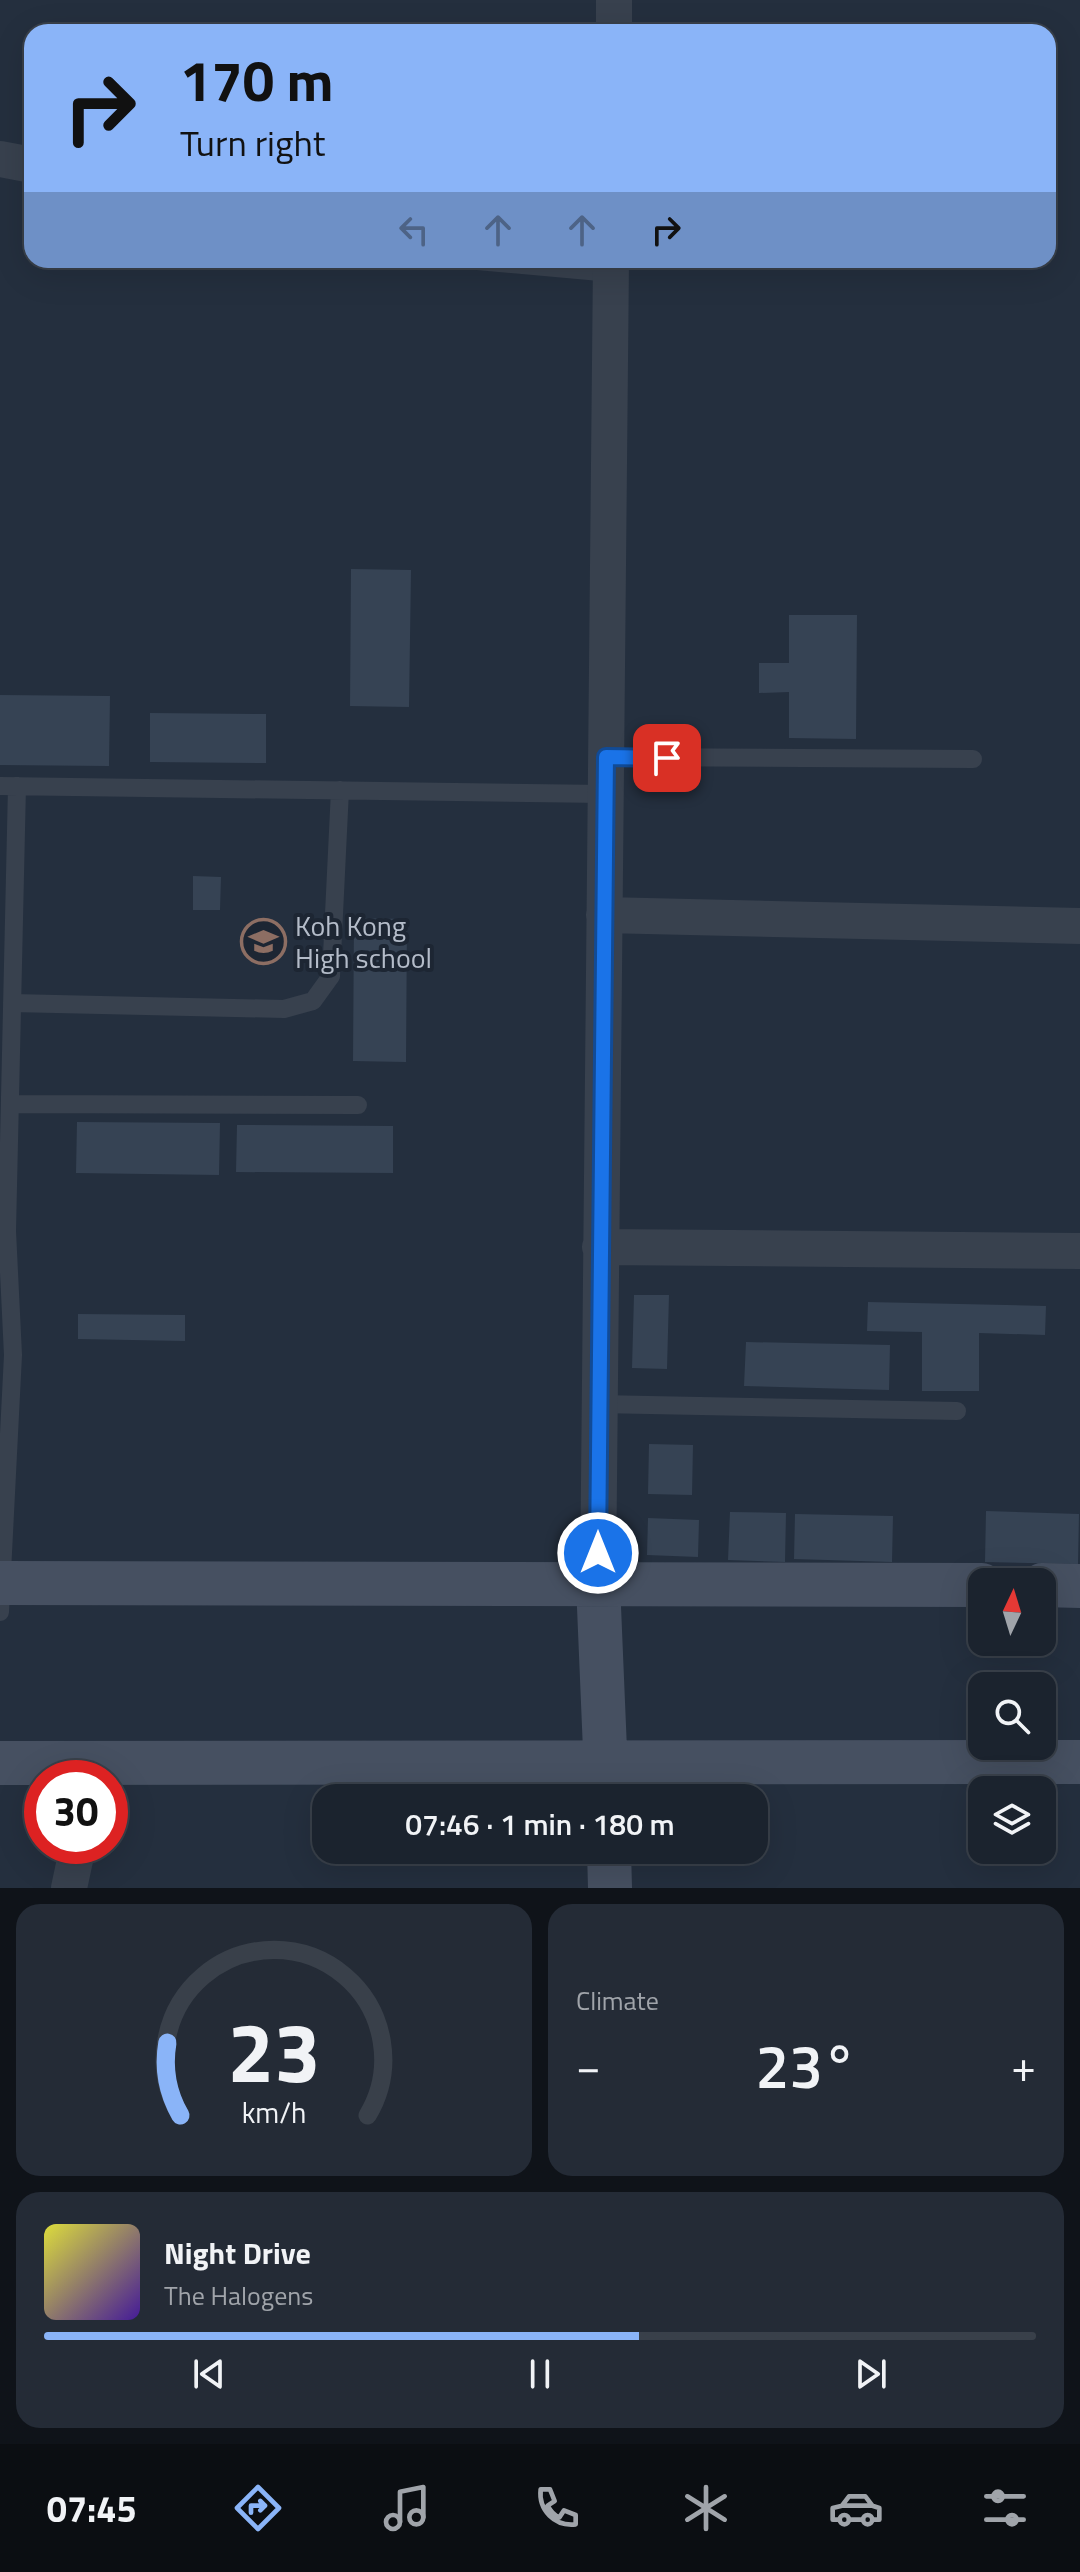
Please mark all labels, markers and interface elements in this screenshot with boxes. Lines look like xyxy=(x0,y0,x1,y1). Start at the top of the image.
text: 170 m xyxy=(180,38,333,123)
icon: right xyxy=(48,56,152,160)
text: Turn right xyxy=(180,115,325,170)
icon: left xyxy=(392,208,436,252)
icon: ahead xyxy=(476,208,520,252)
icon: ahead xyxy=(560,208,604,252)
icon: right xyxy=(644,208,688,252)
pin xyxy=(633,724,701,792)
icon: arrive xyxy=(645,736,689,780)
place label: Koh Kong High school xyxy=(295,904,432,979)
school or university icon: Koh Kong High school xyxy=(240,917,288,965)
position arrow xyxy=(556,1511,640,1595)
north arrow xyxy=(968,1568,1056,1656)
map controls xyxy=(968,1568,1056,1864)
button: search xyxy=(968,1672,1056,1760)
speed limit sign: 30 xyxy=(24,1760,128,1864)
button: layers xyxy=(968,1776,1056,1864)
text: 07:46 · 1 min · 180 m xyxy=(405,1801,675,1847)
text: Climate xyxy=(576,1981,659,2020)
text: 23 xyxy=(227,1988,321,2114)
text: 23° xyxy=(756,2020,856,2111)
text: − xyxy=(576,2032,601,2099)
text: + xyxy=(1011,2032,1036,2099)
text: km/h xyxy=(242,2091,306,2134)
text: Night Drive xyxy=(164,2230,311,2276)
text: The Halogens xyxy=(164,2276,313,2315)
icon: previous xyxy=(187,2352,231,2396)
icon: pause xyxy=(518,2352,562,2396)
icon: next xyxy=(849,2352,893,2396)
icon: directions xyxy=(230,2480,286,2536)
icon: music xyxy=(379,2480,435,2536)
icon: phone xyxy=(529,2480,585,2536)
icon: climate xyxy=(678,2480,734,2536)
icon: car xyxy=(828,2480,884,2536)
icon: filters xyxy=(977,2480,1033,2536)
text: 07:45 xyxy=(47,2481,137,2536)

